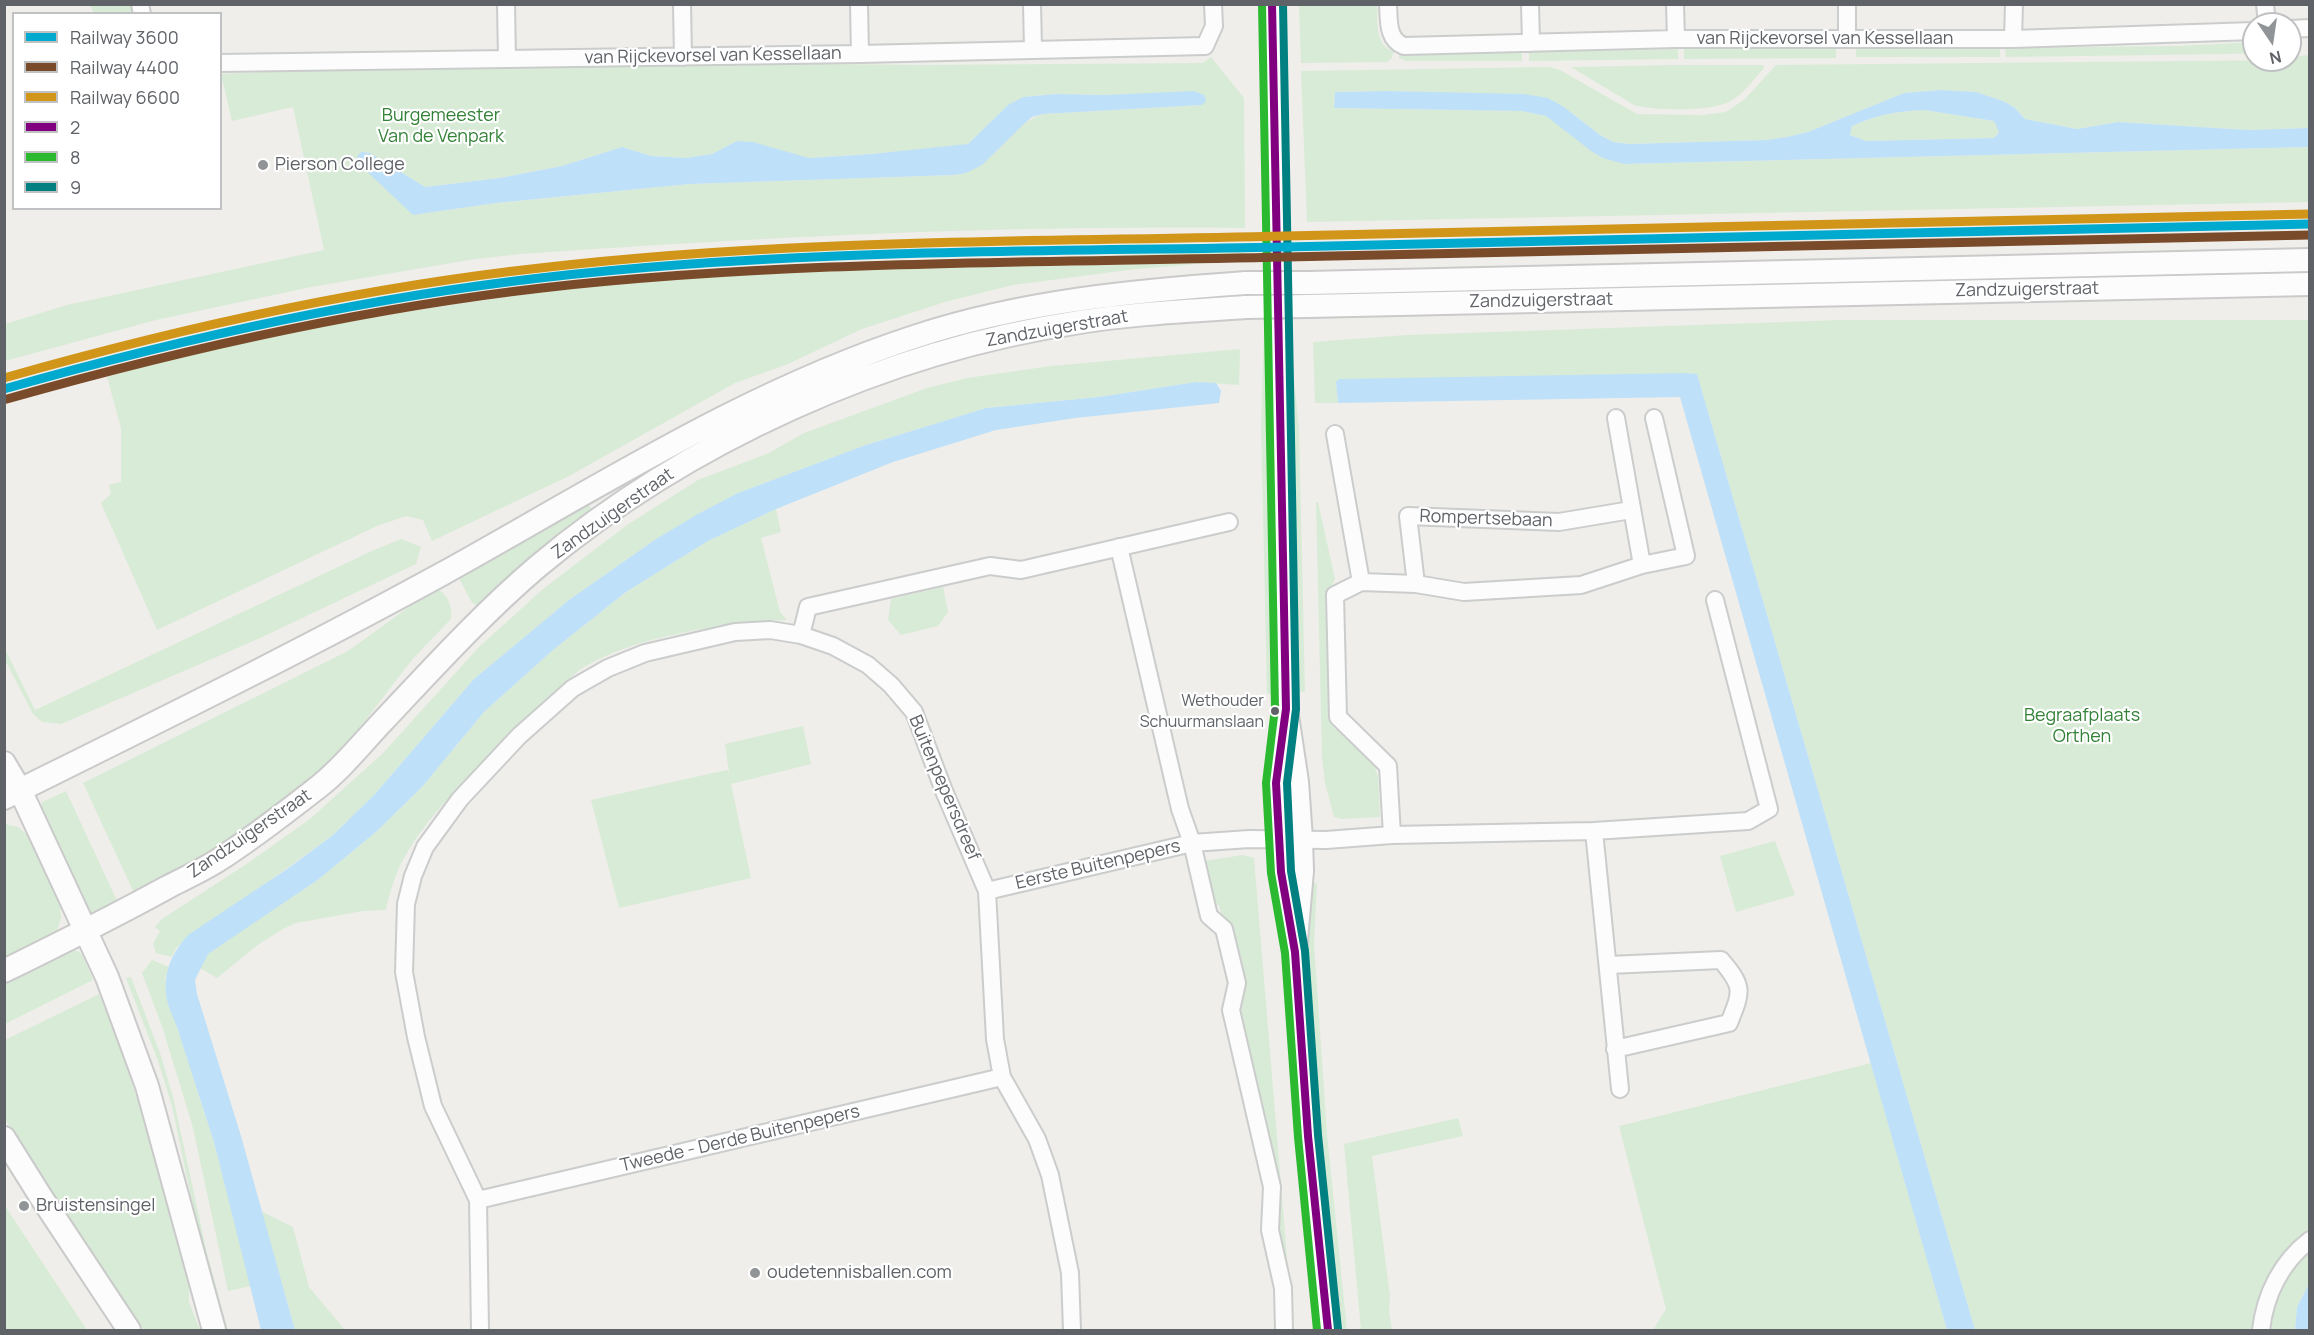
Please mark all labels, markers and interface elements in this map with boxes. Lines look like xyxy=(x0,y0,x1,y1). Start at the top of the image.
legend xyxy=(12,12,222,210)
north arrow xyxy=(2242,12,2302,72)
text: Railway 3600 xyxy=(70,25,179,49)
street label: van Rijckevorsel van Kessellaan xyxy=(1696,28,1954,50)
street label: van Rijckevorsel van Kessellaan xyxy=(584,43,842,69)
text: N xyxy=(2268,46,2284,70)
text: Railway 4400 xyxy=(70,55,179,79)
text: Railway 6600 xyxy=(70,85,180,109)
park label: Burgemeester Van de Venpark xyxy=(378,105,504,148)
text: 2 xyxy=(70,115,80,139)
text: 8 xyxy=(70,145,80,169)
place label: Pierson College xyxy=(275,154,405,176)
marker: Pierson College xyxy=(256,158,270,172)
text: 9 xyxy=(70,175,81,199)
street label: Zandzuigerstraat xyxy=(1955,278,2099,302)
street label: Zandzuigerstraat xyxy=(1469,289,1613,313)
street label: Zandzuigerstraat xyxy=(984,306,1130,352)
street label: Zandzuigerstraat xyxy=(548,464,678,564)
street label: Rompertsebaan xyxy=(1419,506,1553,532)
place label: Wethouder Schuurmanslaan xyxy=(1140,692,1264,730)
marker: Wethouder Schuurmanslaan xyxy=(1269,705,1281,717)
park label: Begraafplaats Orthen xyxy=(2024,705,2140,748)
street label: Buitenpepersdreef xyxy=(904,712,984,864)
street label: Zandzuigerstraat xyxy=(184,785,316,883)
street label: Eerste Buitenpepers xyxy=(1013,836,1183,894)
street label: Tweede - Derde Buitenpepers xyxy=(618,1101,862,1177)
place label: Bruistensingel xyxy=(36,1195,155,1217)
marker: Bruistensingel xyxy=(17,1199,31,1213)
place label: oudetennisballen.com xyxy=(767,1262,952,1284)
marker: oudetennisballen.com xyxy=(748,1266,762,1280)

